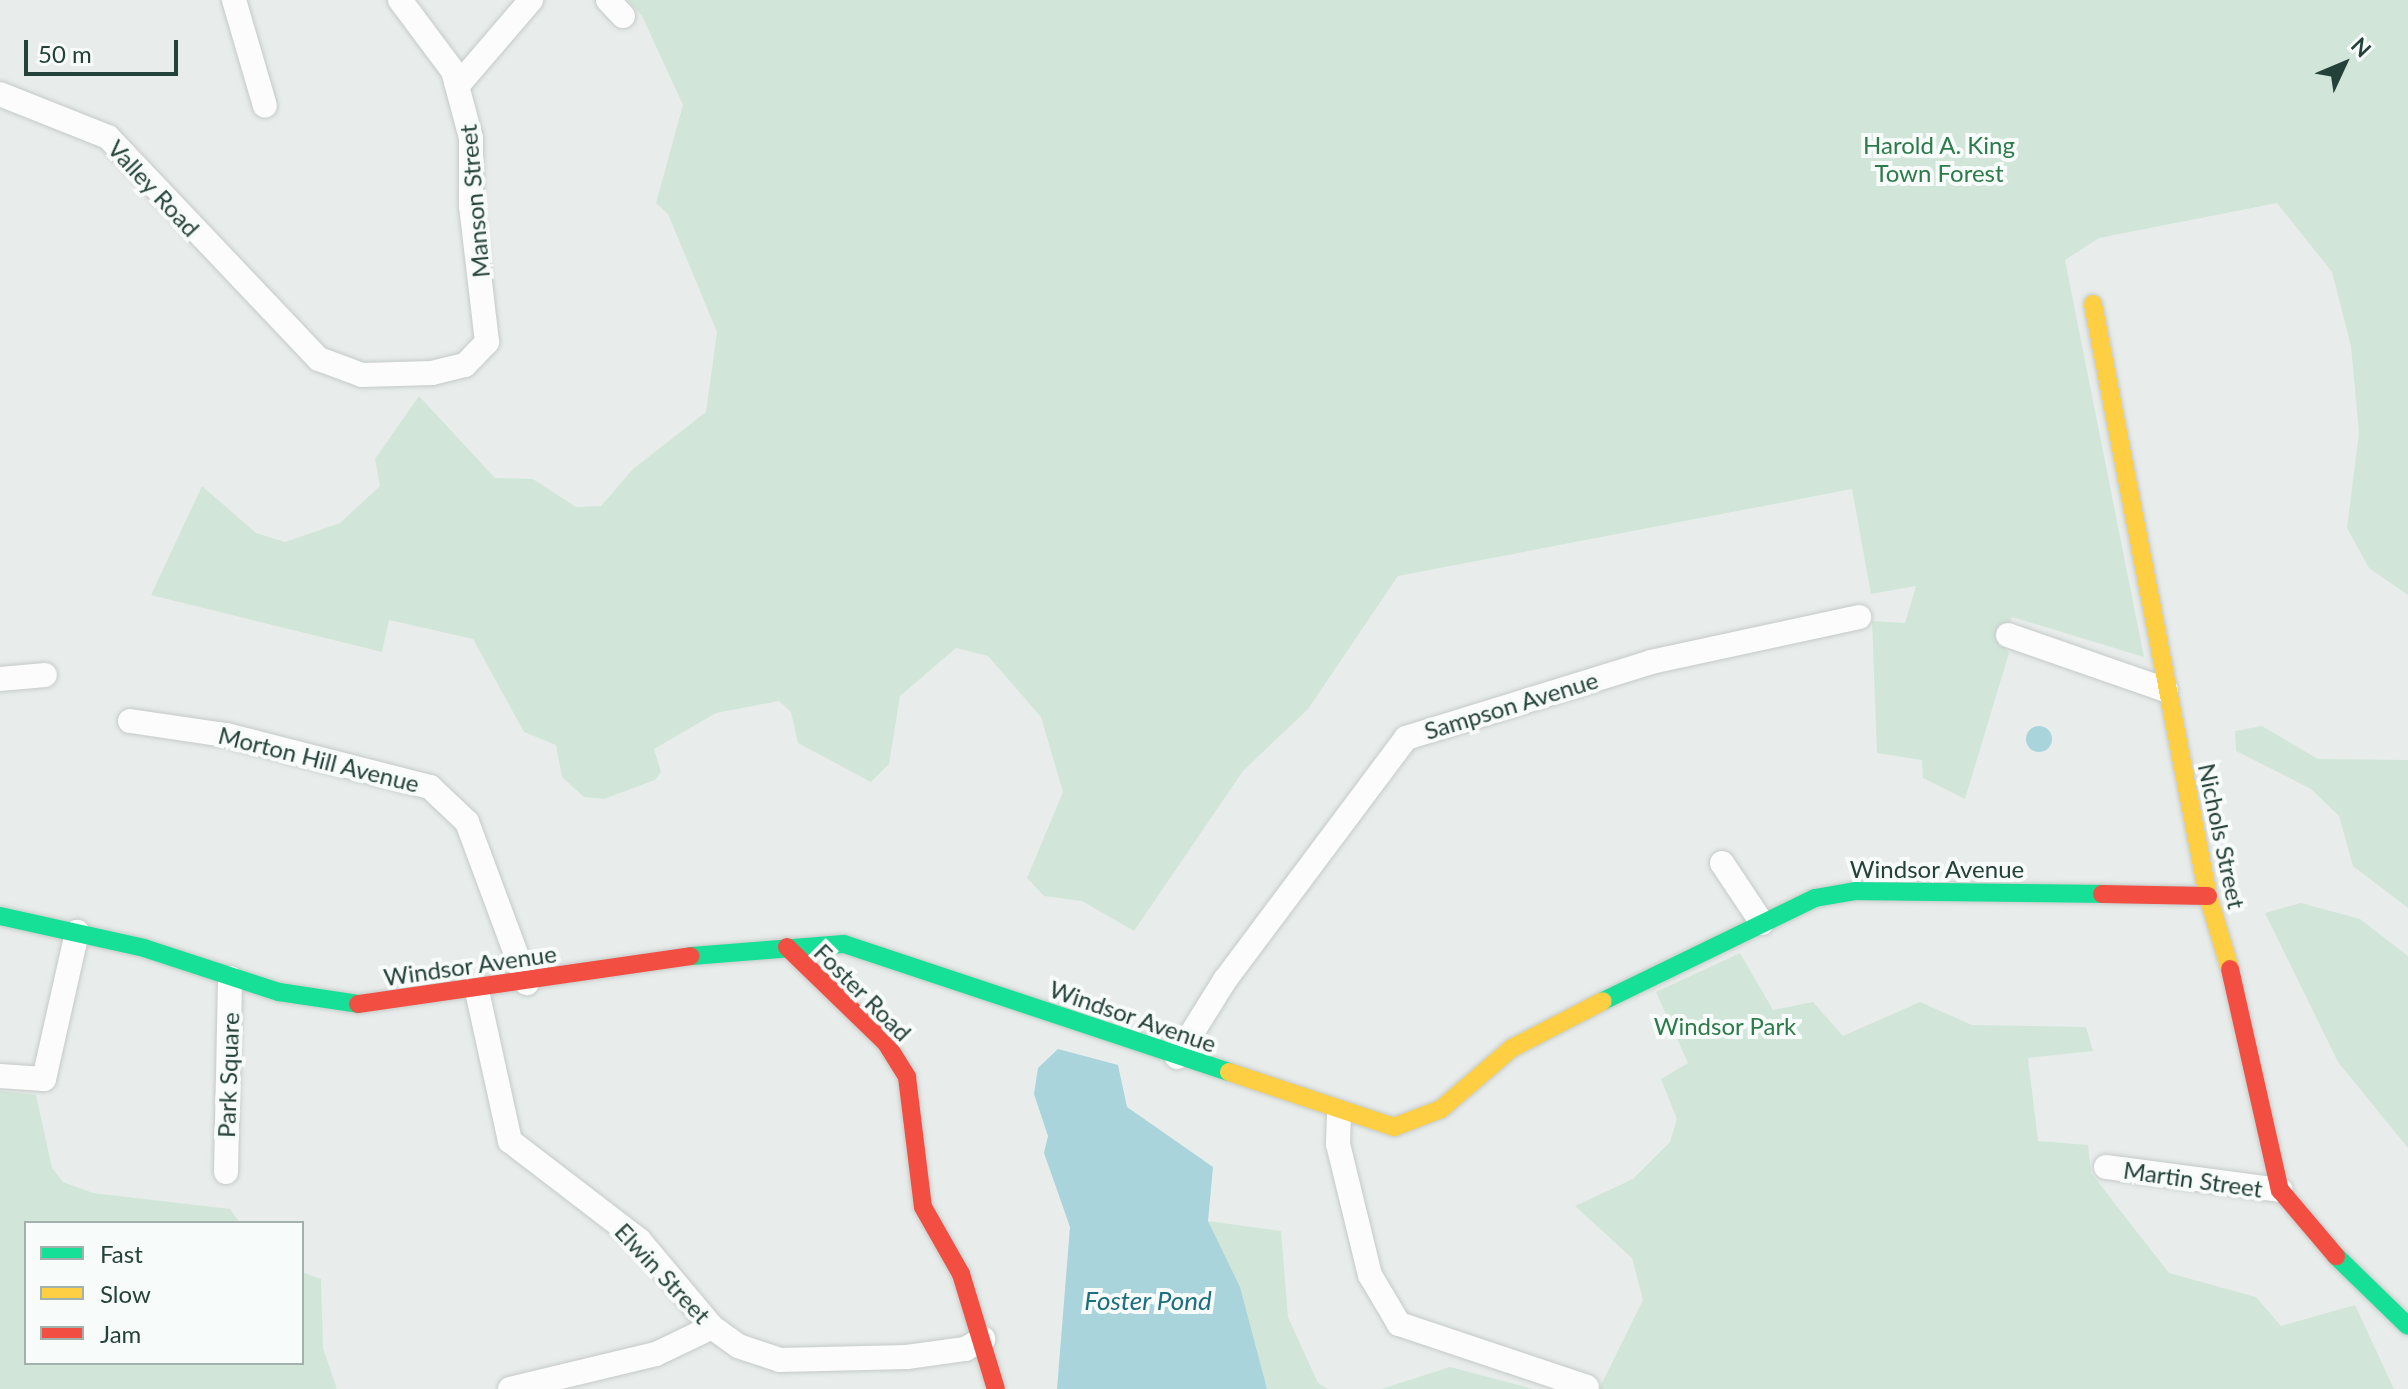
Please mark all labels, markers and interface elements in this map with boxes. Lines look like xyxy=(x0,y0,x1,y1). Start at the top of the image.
scale bar xyxy=(28,24,182,74)
north arrow xyxy=(2304,24,2384,104)
text: N xyxy=(2346,31,2377,62)
text: 50 m xyxy=(38,39,92,68)
street label: Manson Street xyxy=(453,123,495,279)
park label: Harold A. King Town Forest xyxy=(1863,131,2015,187)
street label: Valley Road xyxy=(102,134,206,242)
street label: Sampson Avenue xyxy=(1420,665,1602,745)
street label: Morton Hill Avenue xyxy=(215,720,423,798)
street label: Nichols Street xyxy=(2193,761,2251,911)
street label: Windsor Avenue xyxy=(1849,855,2025,883)
street label: Foster Road xyxy=(808,937,918,1047)
street label: Windsor Avenue xyxy=(381,939,559,991)
street label: Windsor Avenue xyxy=(1045,974,1221,1058)
street label: Park Square xyxy=(211,1012,245,1138)
park label: Windsor Park xyxy=(1653,1012,1797,1040)
street label: Martin Street xyxy=(2122,1155,2264,1203)
street label: Elwin Street xyxy=(609,1217,717,1329)
legend xyxy=(24,1221,304,1365)
text: Fast xyxy=(100,1239,143,1268)
text: Slow xyxy=(100,1279,151,1308)
water label: Foster Pond xyxy=(1084,1285,1212,1317)
text: Jam xyxy=(100,1319,141,1348)

